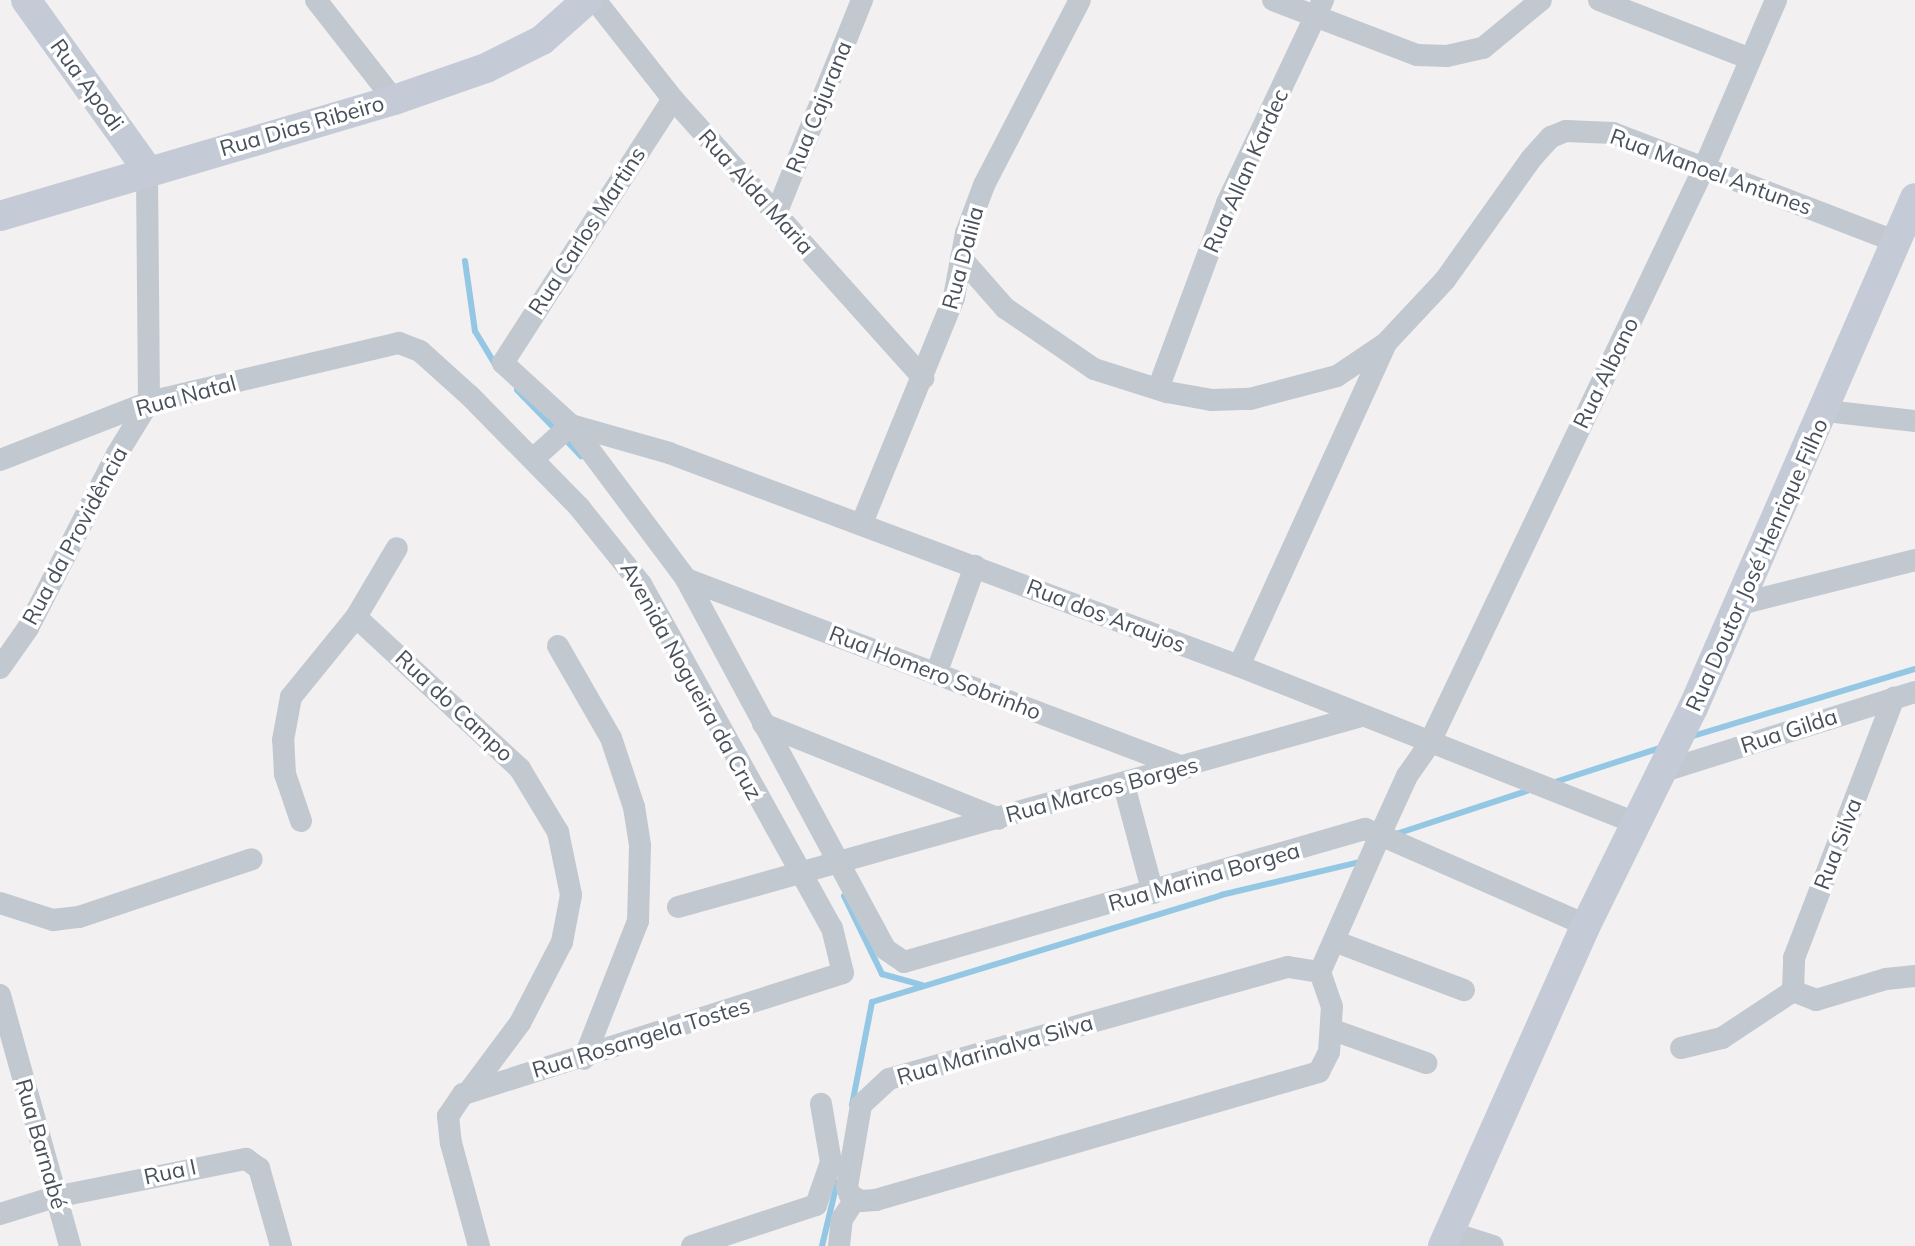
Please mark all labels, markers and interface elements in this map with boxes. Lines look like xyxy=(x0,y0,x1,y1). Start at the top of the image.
street label: Rua Apodi xyxy=(45,34,129,136)
street label: Rua Cajurana xyxy=(781,37,857,177)
street label: Rua Allan Kardec xyxy=(1198,85,1294,257)
street label: Rua Dias Ribeiro xyxy=(217,90,387,162)
street label: Rua Manoel Antunes xyxy=(1607,123,1815,221)
street label: Rua Alda Maria xyxy=(693,124,819,260)
street label: Rua Carlos Martins xyxy=(523,142,651,320)
street label: Rua Dalila xyxy=(937,204,989,312)
street label: Rua Albano xyxy=(1568,313,1644,433)
street label: Rua Natal xyxy=(133,370,239,422)
street label: Rua Doutor José Henrique Filho xyxy=(1680,415,1834,715)
street label: Rua da Providência xyxy=(17,443,133,629)
street label: Avenida Nogueira da Cruz xyxy=(615,558,767,804)
street label: Rua dos Araujos xyxy=(1023,574,1189,658)
street label: Rua Homero Sobrinho xyxy=(825,620,1045,726)
street label: Rua do Campo xyxy=(390,645,518,767)
street label: Rua Gilda xyxy=(1737,703,1841,759)
street label: Rua Marcos Borges xyxy=(1003,752,1201,828)
street label: Rua Silva xyxy=(1809,795,1867,893)
street label: Rua Marina Borgea xyxy=(1105,837,1303,917)
street label: Rua Rosangela Tostes xyxy=(529,992,753,1084)
street label: Rua Marinalva Silva xyxy=(894,1009,1096,1091)
street label: Rua Barnabé xyxy=(10,1076,72,1212)
street label: Rua I xyxy=(142,1154,198,1190)

